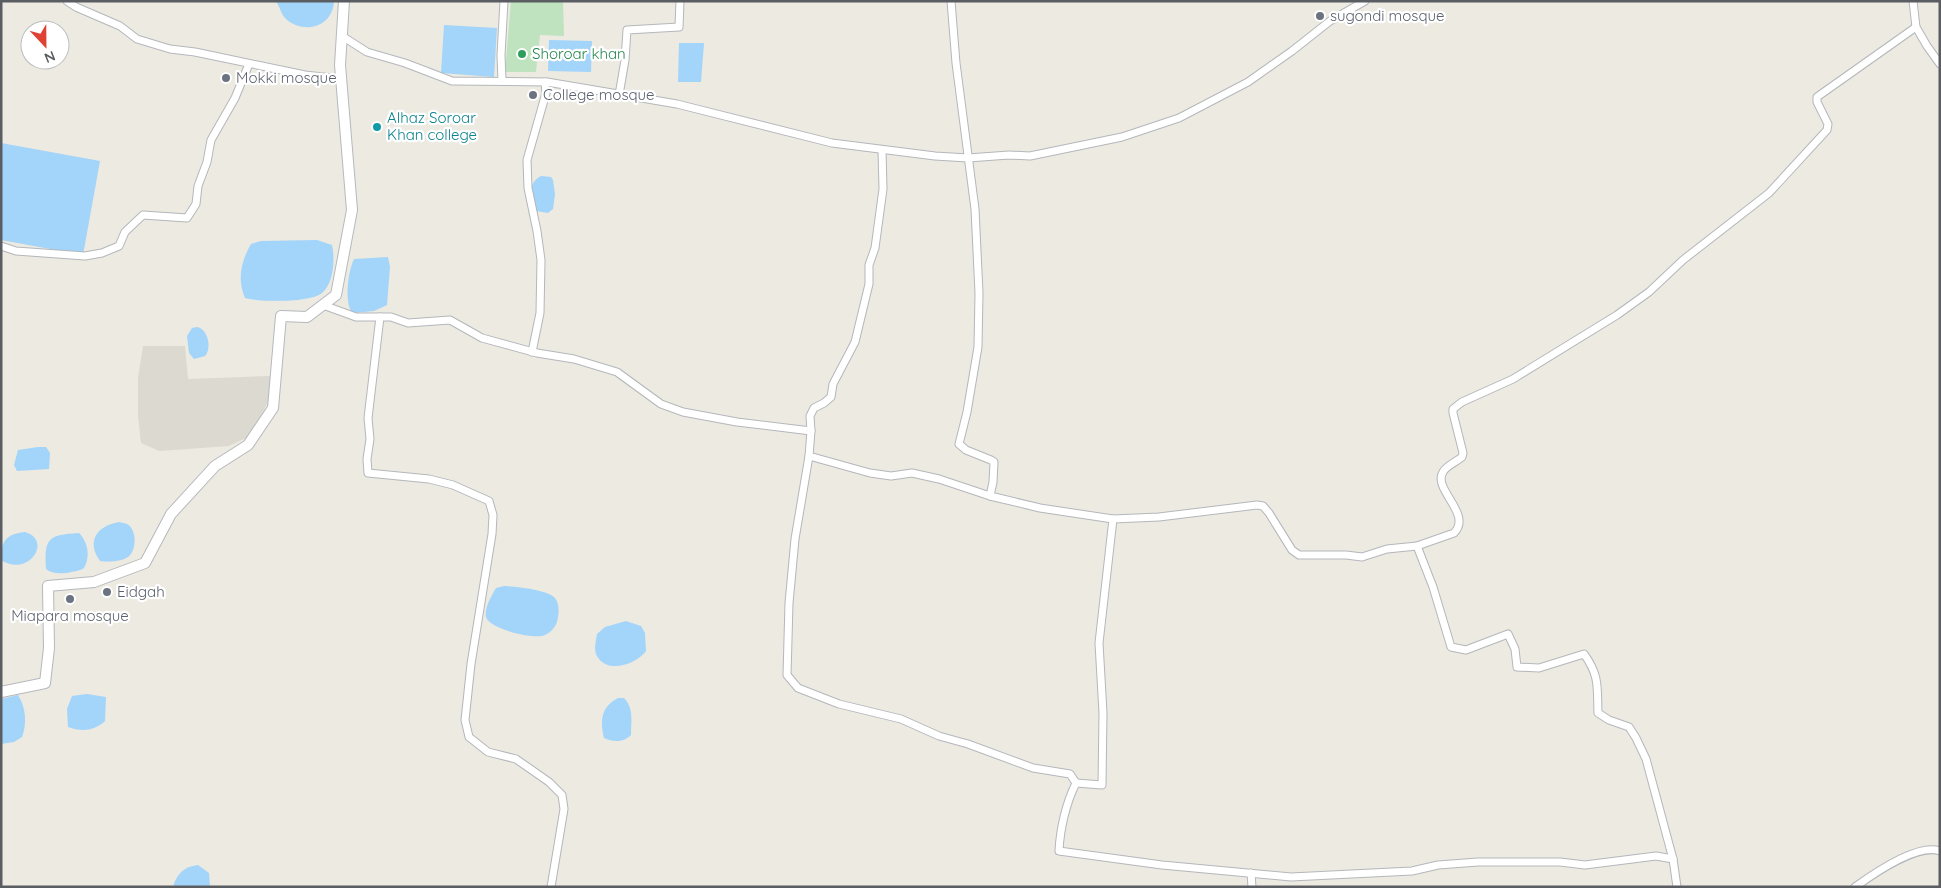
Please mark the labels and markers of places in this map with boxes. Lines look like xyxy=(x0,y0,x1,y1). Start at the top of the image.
place label: sugondi mosque xyxy=(1330,6,1444,25)
marker: sugondi mosque xyxy=(1314,10,1326,22)
place label: Shoroar khan xyxy=(532,44,626,63)
marker: Shoroar khan xyxy=(516,48,528,60)
place label: Mokki mosque xyxy=(236,68,337,87)
marker: Mokki mosque xyxy=(220,72,232,84)
place label: College mosque xyxy=(543,85,655,104)
marker: College mosque xyxy=(527,89,539,101)
place label: Alhaz Soroar Khan college xyxy=(387,108,477,144)
marker: Alhaz Soroar Khan college xyxy=(371,121,383,133)
place label: Eidgah xyxy=(117,582,165,601)
marker: Eidgah xyxy=(101,586,113,598)
marker: Miapara mosque xyxy=(64,593,76,605)
place label: Miapara mosque xyxy=(11,606,129,625)

